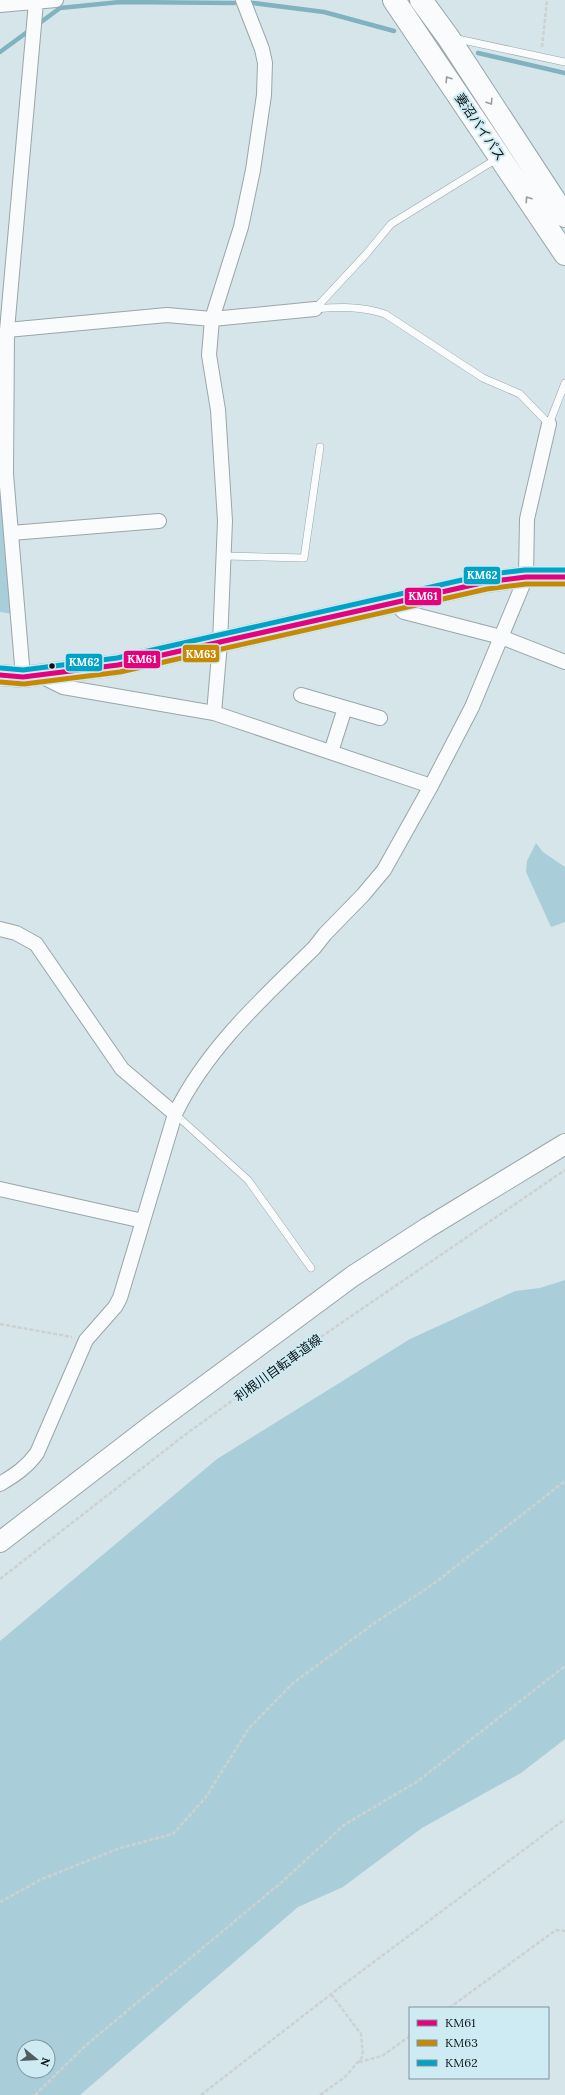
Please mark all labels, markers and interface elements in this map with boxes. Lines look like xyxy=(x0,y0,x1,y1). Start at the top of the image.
one-way arrow xyxy=(445,76,453,83)
street label: 妻沼バイパス xyxy=(451,90,509,164)
one-way arrow xyxy=(485,97,492,104)
one-way arrow xyxy=(526,196,533,203)
line badge: KM62 xyxy=(463,566,501,585)
text: KM62 xyxy=(467,568,497,582)
line badge: KM61 xyxy=(404,587,442,606)
text: KM61 xyxy=(408,589,438,603)
line badge: KM63 xyxy=(182,644,220,663)
text: KM63 xyxy=(185,647,217,661)
line badge: KM61 xyxy=(123,650,161,669)
text: KM61 xyxy=(127,652,157,666)
line badge: KM62 xyxy=(65,653,103,672)
text: KM62 xyxy=(69,655,99,669)
unlabelled marker xyxy=(47,661,57,671)
street label: 利根川自転車道線 xyxy=(231,1331,325,1405)
legend xyxy=(409,2007,549,2079)
text: KM61 xyxy=(445,2015,476,2030)
text: KM63 xyxy=(445,2035,478,2050)
north arrow xyxy=(16,2039,56,2079)
text: KM62 xyxy=(445,2055,478,2070)
text: N xyxy=(37,2056,53,2069)

